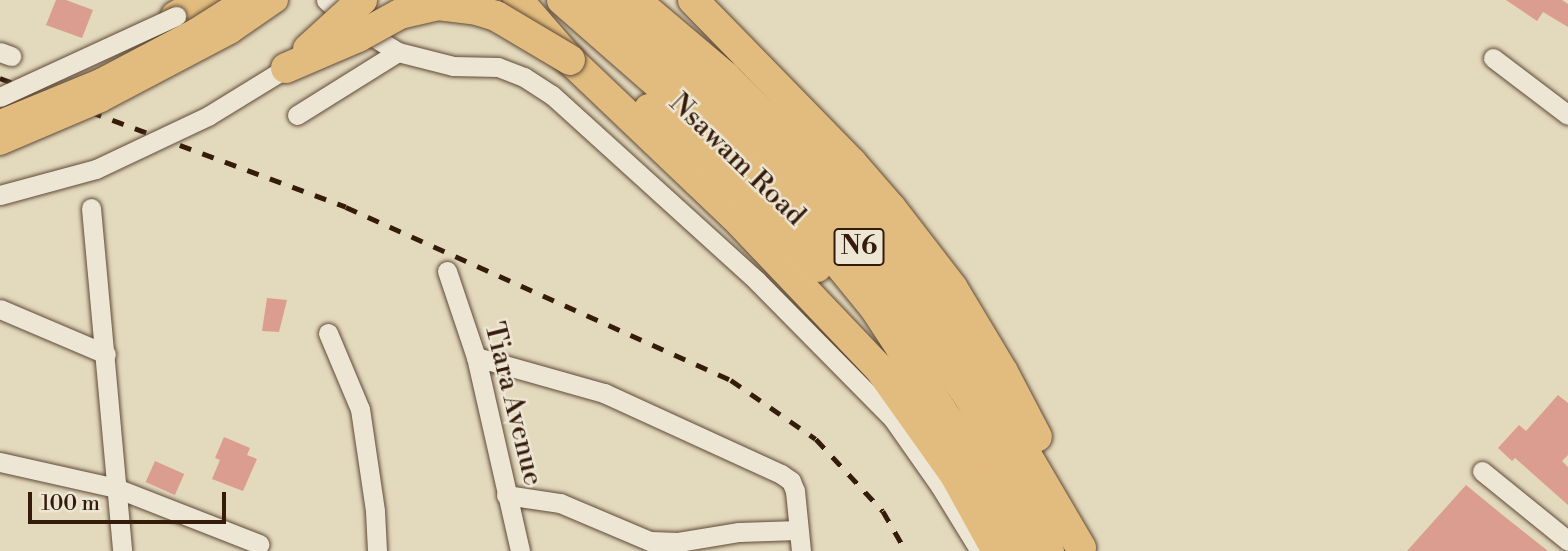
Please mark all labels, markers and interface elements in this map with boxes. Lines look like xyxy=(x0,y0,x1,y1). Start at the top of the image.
street label: Nsawam Road xyxy=(662,87,812,233)
road number: N6 xyxy=(833,224,885,270)
street label: Tiara Avenue xyxy=(476,319,550,489)
scale bar xyxy=(32,477,229,522)
text: 100 m xyxy=(41,491,100,517)

